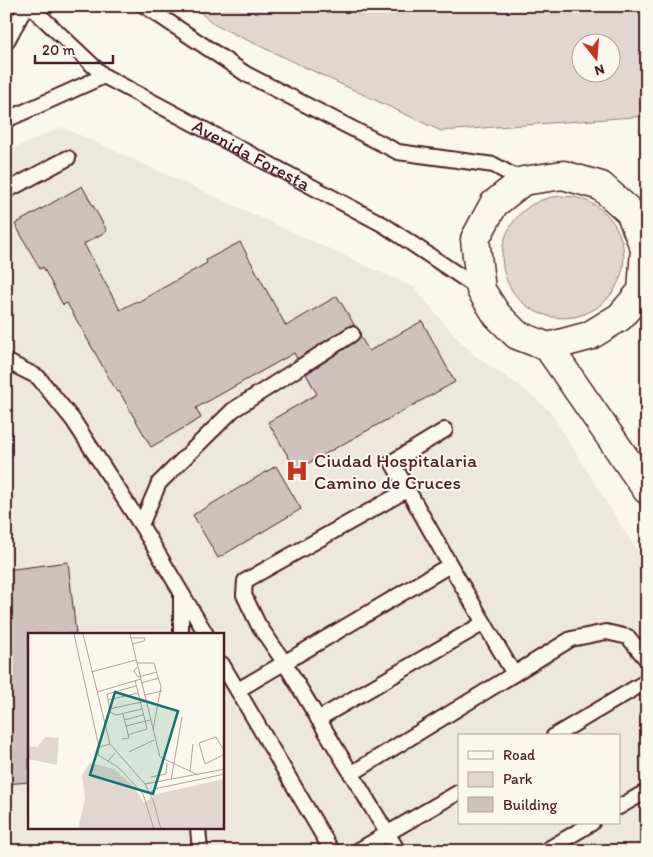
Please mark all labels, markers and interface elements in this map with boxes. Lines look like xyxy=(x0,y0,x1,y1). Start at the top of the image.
scale bar xyxy=(35,32,112,64)
north arrow xyxy=(570,32,620,82)
text: 20 m xyxy=(42,41,76,59)
text: N xyxy=(593,60,607,79)
street label: Avenida Foresta xyxy=(189,114,315,195)
place label: Ciudad Hospitalaria Camino de Cruces xyxy=(314,449,477,494)
hospital icon: Ciudad Hospitalaria Camino de Cruces xyxy=(284,458,310,484)
inset map xyxy=(28,633,224,830)
legend xyxy=(458,734,620,824)
text: Road xyxy=(503,746,536,764)
text: Park xyxy=(503,770,533,788)
text: Building xyxy=(503,796,557,814)

